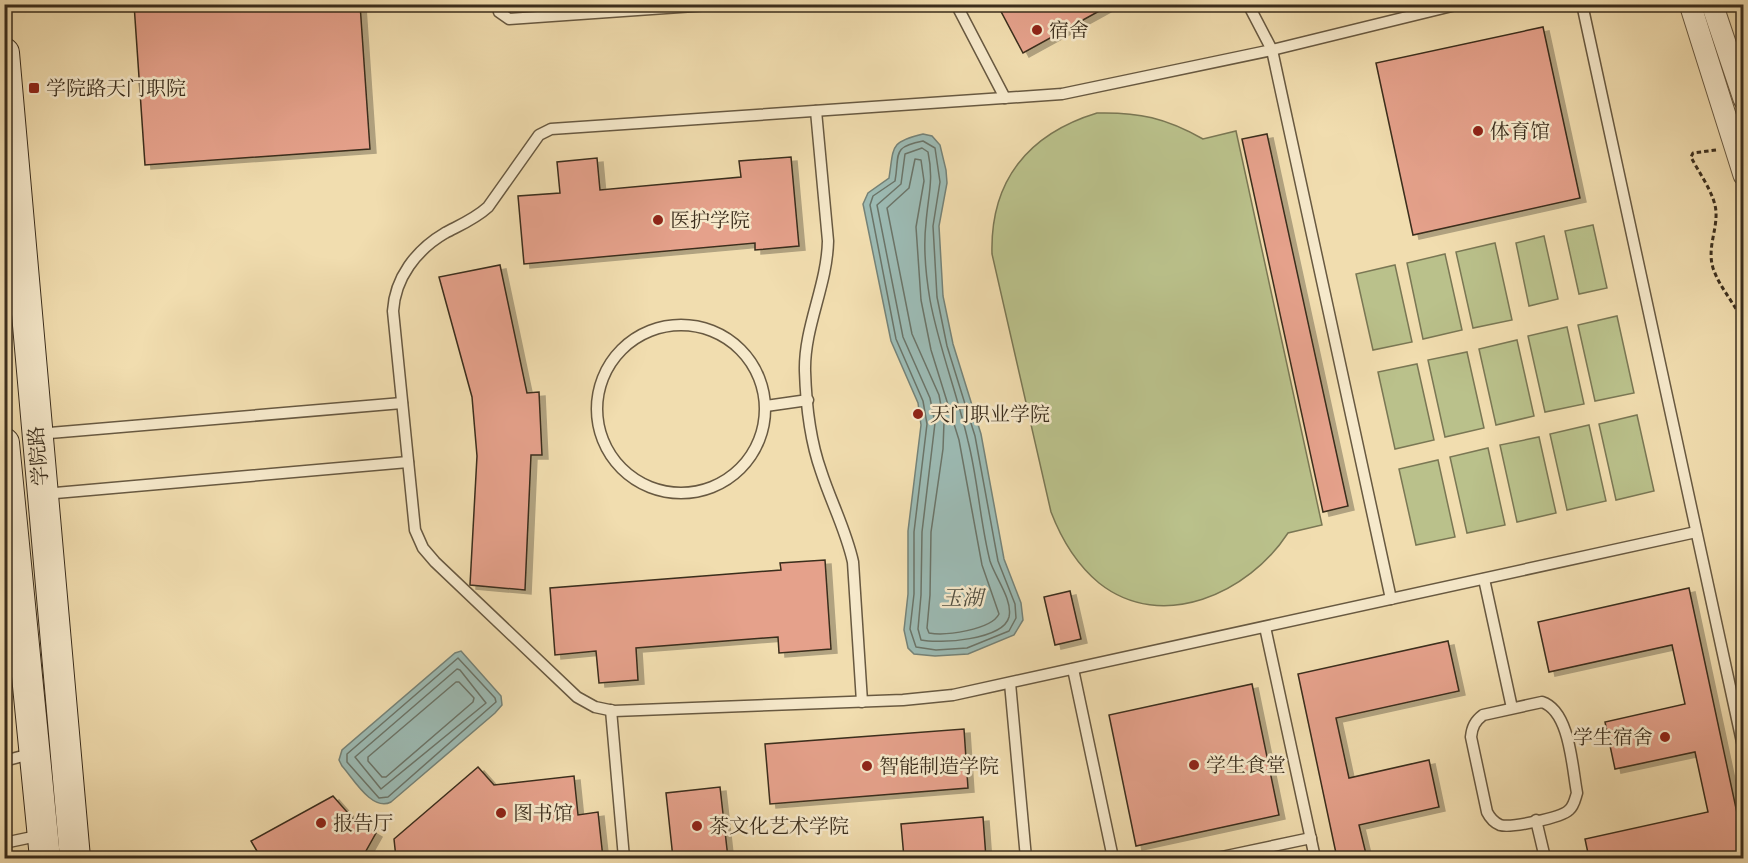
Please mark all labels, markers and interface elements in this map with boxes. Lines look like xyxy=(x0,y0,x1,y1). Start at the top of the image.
place label: 宿舍 xyxy=(1049,18,1089,42)
marker: 宿舍 xyxy=(1030,23,1044,37)
place label: 学院路天门职院 xyxy=(46,76,186,100)
marker: 学院路天门职院 xyxy=(27,81,41,95)
place label: 体育馆 xyxy=(1490,119,1550,143)
marker: 体育馆 xyxy=(1471,124,1485,138)
place label: 医护学院 xyxy=(670,208,750,232)
marker: 医护学院 xyxy=(651,213,665,227)
place label: 天门职业学院 xyxy=(930,402,1050,426)
marker: 天门职业学院 xyxy=(911,407,925,421)
street label: 学院路 xyxy=(23,425,53,487)
water label: 玉湖 xyxy=(941,585,987,610)
place label: 学生宿舍 xyxy=(1573,725,1653,749)
marker: 学生宿舍 xyxy=(1658,730,1672,744)
place label: 学生食堂 xyxy=(1206,753,1286,777)
place label: 智能制造学院 xyxy=(879,754,999,778)
marker: 学生食堂 xyxy=(1187,758,1201,772)
marker: 智能制造学院 xyxy=(860,759,874,773)
place label: 图书馆 xyxy=(513,801,573,825)
marker: 图书馆 xyxy=(494,806,508,820)
place label: 报告厅 xyxy=(333,811,393,835)
place label: 茶文化艺术学院 xyxy=(709,814,849,838)
marker: 报告厅 xyxy=(314,816,328,830)
marker: 茶文化艺术学院 xyxy=(690,819,704,833)

